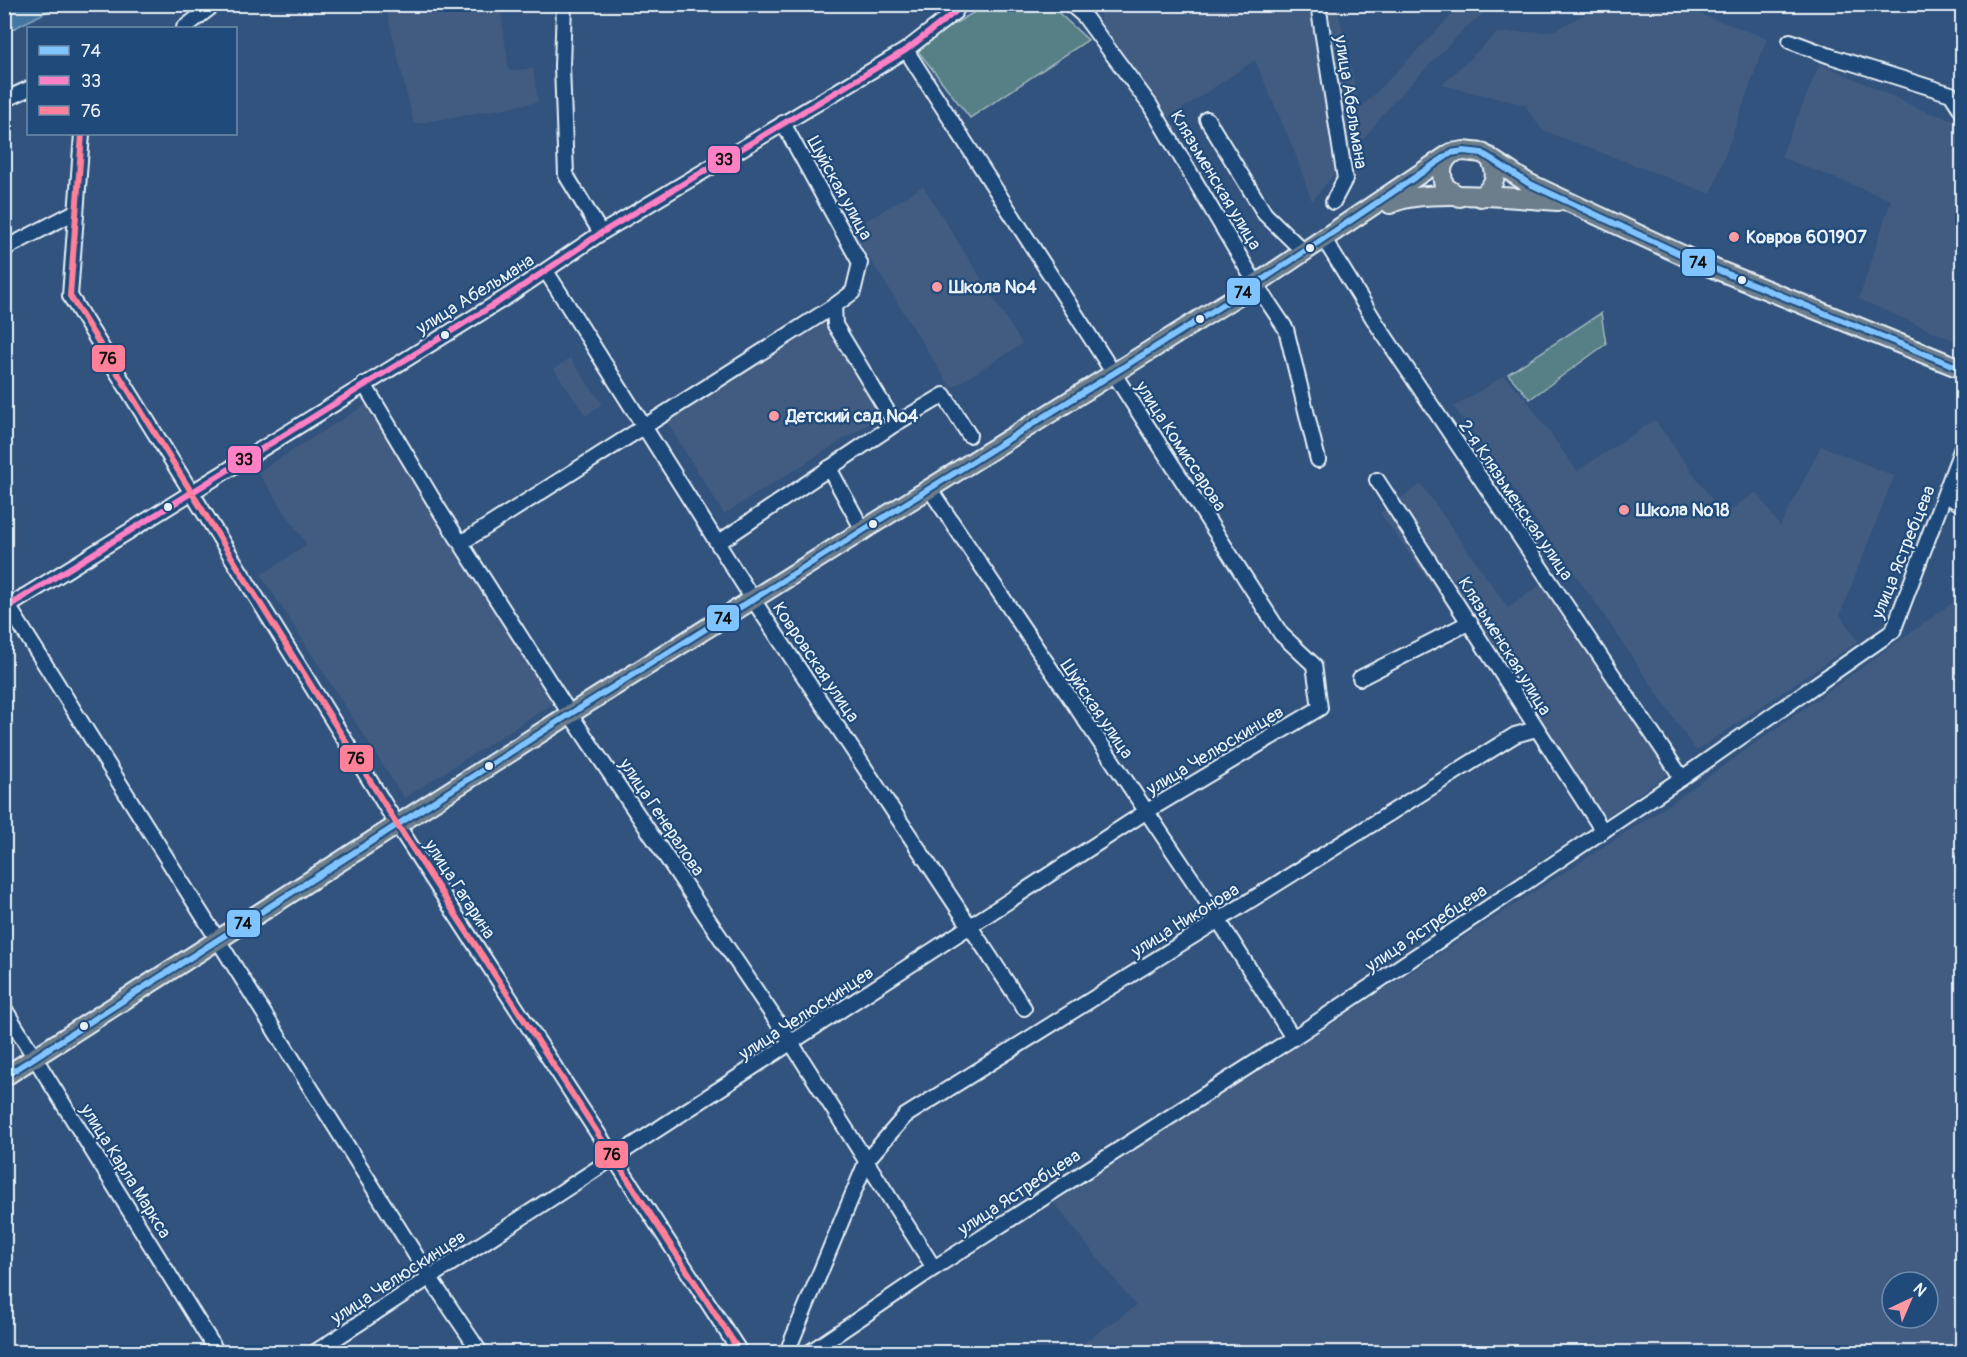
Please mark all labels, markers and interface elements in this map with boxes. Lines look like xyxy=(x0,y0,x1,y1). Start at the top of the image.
legend xyxy=(27,27,237,135)
street label: улица Абельмана xyxy=(1328,33,1372,171)
text: 74 xyxy=(81,40,102,63)
text: 33 xyxy=(81,70,101,93)
text: 76 xyxy=(81,100,101,123)
street label: Клязьменская улица xyxy=(1165,106,1266,254)
street label: Шуйская улица xyxy=(802,132,878,244)
line badge: 33 xyxy=(707,145,741,174)
text: 33 xyxy=(715,150,733,170)
place label: Ковров 601907 xyxy=(1746,226,1867,249)
marker: Ковров 601907 xyxy=(1727,230,1741,244)
unlabelled marker xyxy=(1304,242,1316,254)
line badge: 74 xyxy=(1681,248,1716,277)
street label: улица Абельмана xyxy=(411,249,539,340)
text: 74 xyxy=(1689,253,1708,273)
unlabelled marker xyxy=(1736,274,1748,286)
place label: Школа №4 xyxy=(948,276,1037,299)
line badge: 74 xyxy=(1226,277,1261,306)
marker: Школа №4 xyxy=(930,280,944,294)
text: 74 xyxy=(1234,283,1253,303)
unlabelled marker xyxy=(1194,313,1206,325)
unlabelled marker xyxy=(439,329,451,341)
line badge: 76 xyxy=(91,344,126,373)
text: 76 xyxy=(99,349,117,369)
street label: улица Комиссарова xyxy=(1129,376,1231,516)
place label: Детский сад №4 xyxy=(785,405,919,428)
marker: Детский сад №4 xyxy=(767,409,781,423)
street label: 2-я Клязьменская улица xyxy=(1453,415,1578,585)
line badge: 33 xyxy=(227,445,262,474)
text: 33 xyxy=(235,450,253,470)
street label: улица Ястребцева xyxy=(1866,482,1941,623)
place label: Школа №18 xyxy=(1635,499,1729,522)
unlabelled marker xyxy=(162,501,174,513)
marker: Школа №18 xyxy=(1617,503,1631,517)
unlabelled marker xyxy=(867,518,879,530)
street label: Клязьменская улица xyxy=(1453,573,1556,720)
street label: Ковровская улица xyxy=(767,598,864,727)
line badge: 74 xyxy=(706,604,740,632)
text: 74 xyxy=(714,609,733,629)
street label: Шуйская улица xyxy=(1055,655,1138,763)
street label: улица Челюскинцев xyxy=(1141,700,1288,801)
line badge: 76 xyxy=(339,744,374,773)
text: 76 xyxy=(347,749,365,769)
street label: улица Генералова xyxy=(613,753,710,881)
unlabelled marker xyxy=(483,760,495,772)
street label: улица Гагарина xyxy=(418,834,500,943)
street label: улица Никонова xyxy=(1126,878,1244,963)
street label: улица Ястребцева xyxy=(1360,879,1492,978)
line badge: 74 xyxy=(226,909,261,938)
text: 74 xyxy=(234,914,253,934)
street label: улица Челюскинцев xyxy=(734,961,878,1066)
unlabelled marker xyxy=(78,1020,90,1032)
street label: улица Карла Маркса xyxy=(74,1099,176,1243)
line badge: 76 xyxy=(594,1140,629,1169)
street label: улица Ястребцева xyxy=(953,1144,1085,1241)
text: 76 xyxy=(603,1145,621,1165)
street label: улица Челюскинцев xyxy=(326,1225,470,1330)
north arrow xyxy=(1880,1270,1940,1330)
text: N xyxy=(1909,1279,1931,1301)

